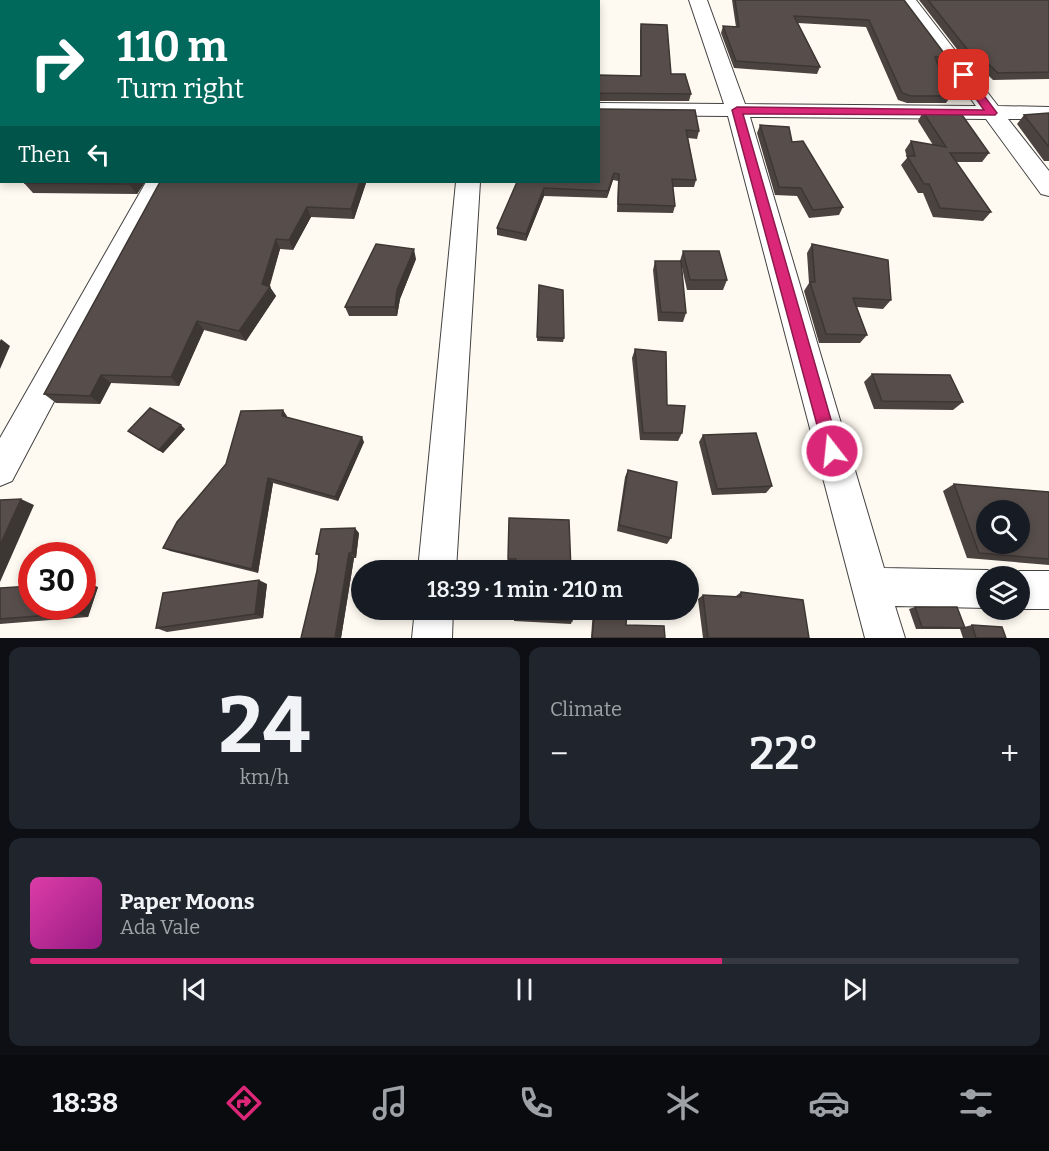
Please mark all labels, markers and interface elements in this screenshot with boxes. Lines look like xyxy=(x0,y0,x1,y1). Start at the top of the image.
text: 110 m xyxy=(117,22,228,72)
icon: right xyxy=(18,24,96,102)
pin xyxy=(938,49,989,100)
icon: arrive xyxy=(947,58,980,91)
text: Turn right xyxy=(117,73,244,105)
icon: left xyxy=(82,138,115,171)
text: Then xyxy=(18,141,70,168)
position arrow xyxy=(800,419,864,483)
map controls xyxy=(976,500,1030,620)
button: search xyxy=(976,500,1030,554)
speed limit sign: 30 xyxy=(18,542,96,620)
button: layers xyxy=(976,566,1030,620)
text: 18:39 · 1 min · 210 m xyxy=(427,576,623,603)
text: 24 xyxy=(219,679,310,773)
text: Climate xyxy=(550,697,622,721)
text: 22° xyxy=(749,727,819,781)
text: − xyxy=(550,734,568,774)
text: + xyxy=(1000,734,1019,774)
text: km/h xyxy=(240,765,289,789)
text: Paper Moons xyxy=(120,888,255,915)
text: Ada Vale xyxy=(120,915,200,939)
icon: previous xyxy=(178,973,211,1006)
icon: pause xyxy=(508,973,541,1006)
icon: next xyxy=(838,973,871,1006)
icon: directions xyxy=(223,1082,265,1124)
icon: music xyxy=(369,1082,411,1124)
icon: phone xyxy=(515,1082,557,1124)
icon: climate xyxy=(662,1082,704,1124)
icon: car xyxy=(808,1082,850,1124)
icon: filters xyxy=(955,1082,997,1124)
text: 18:38 xyxy=(52,1087,118,1119)

